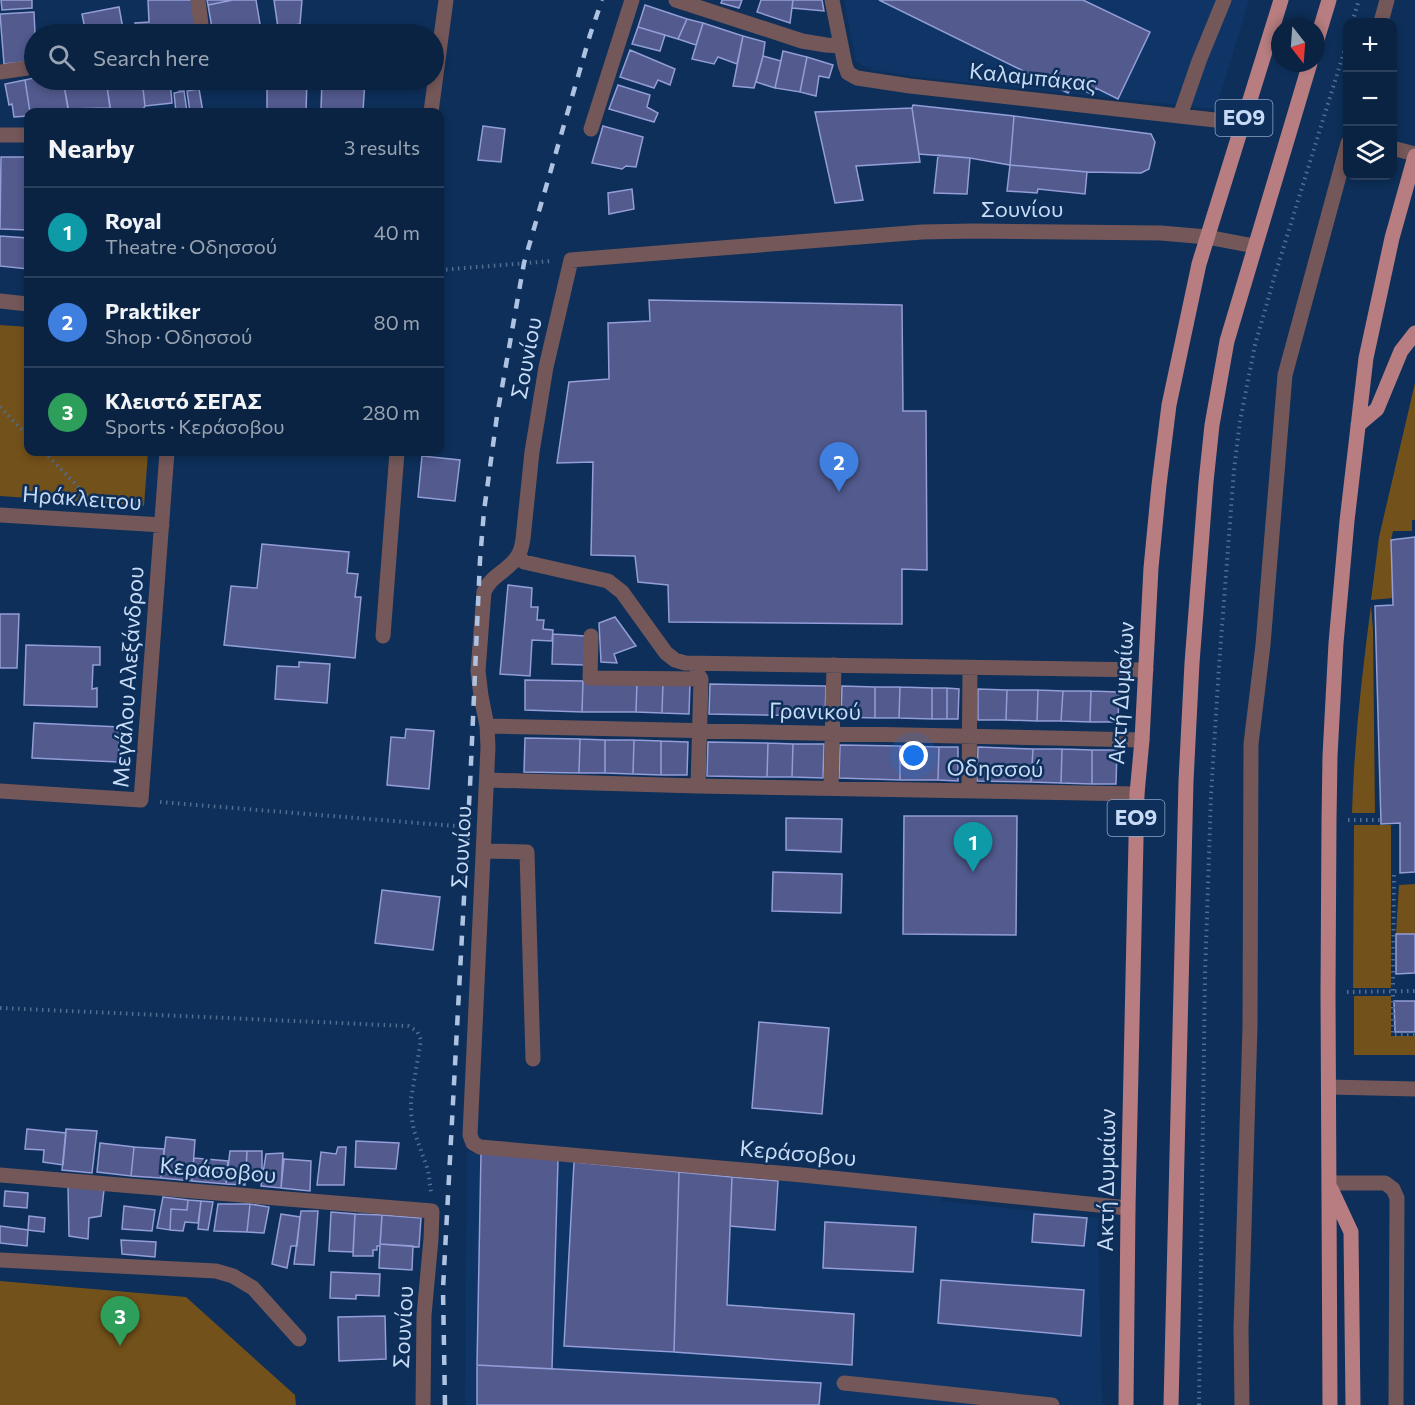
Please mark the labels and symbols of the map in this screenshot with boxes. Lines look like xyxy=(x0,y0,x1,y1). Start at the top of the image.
north arrow xyxy=(1271,18,1325,72)
street label: Καλαμπάκας xyxy=(968,56,1098,97)
road number: ΕΟ9 xyxy=(1216,100,1272,136)
street label: Σουνίου xyxy=(981,195,1063,222)
street label: Σουνίου xyxy=(504,315,547,401)
pin: 2 xyxy=(820,442,858,492)
street label: Ηράκλειτου xyxy=(21,480,143,515)
street label: Μεγάλου Αλεξάνδρου xyxy=(106,565,149,789)
street label: Ακτή Δυμαίων xyxy=(1102,621,1139,765)
street label: Γρανικού xyxy=(769,696,861,725)
your location xyxy=(899,741,928,770)
street label: Οδησσού xyxy=(946,753,1044,782)
road number: ΕΟ9 xyxy=(1108,800,1164,836)
street label: Σουνίου xyxy=(445,805,476,889)
pin: 1 xyxy=(954,822,992,872)
street label: Ακτή Δυμαίων xyxy=(1091,1108,1120,1252)
street label: Κεράσοβου xyxy=(739,1134,858,1171)
street label: Κεράσοβου xyxy=(159,1151,278,1188)
street label: Σουνίου xyxy=(387,1285,418,1369)
pin: 3 xyxy=(100,1296,140,1346)

